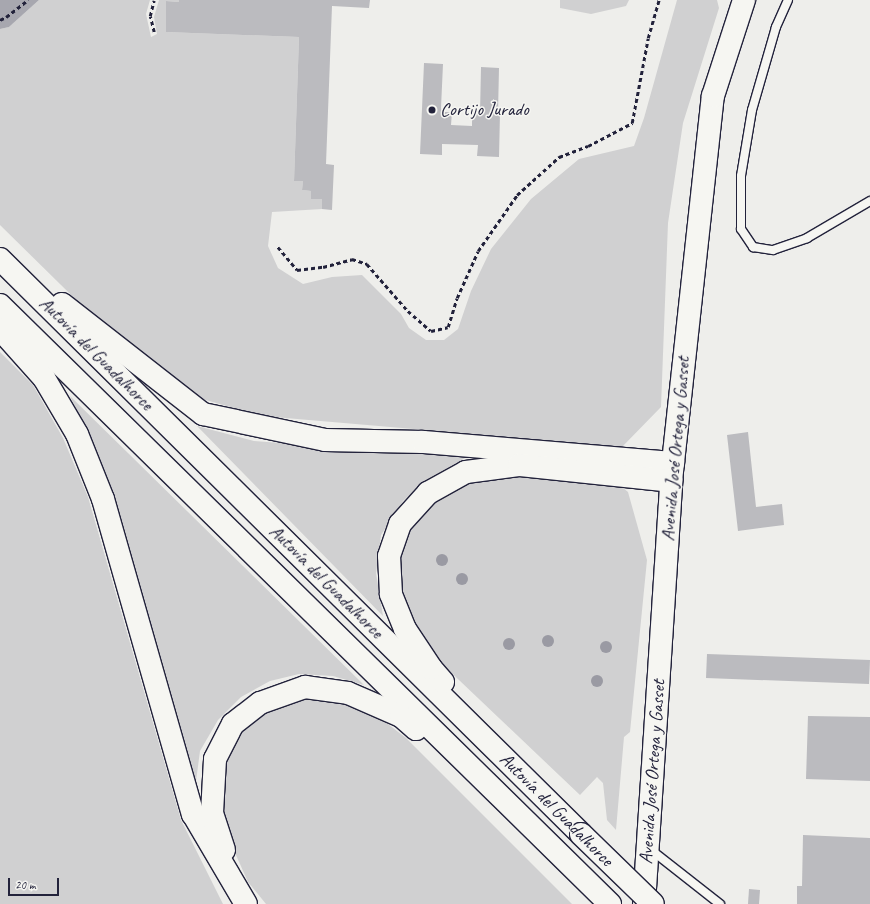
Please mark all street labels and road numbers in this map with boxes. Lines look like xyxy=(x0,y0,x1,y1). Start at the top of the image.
street label: Autovía del Guadalhorce xyxy=(35,293,157,415)
street label: Avenida José Ortega y Gasset xyxy=(657,356,695,542)
street label: Autovía del Guadalhorce xyxy=(265,521,387,643)
street label: Avenida José Ortega y Gasset xyxy=(635,679,671,865)
street label: Autovía del Guadalhorce xyxy=(495,749,617,871)

